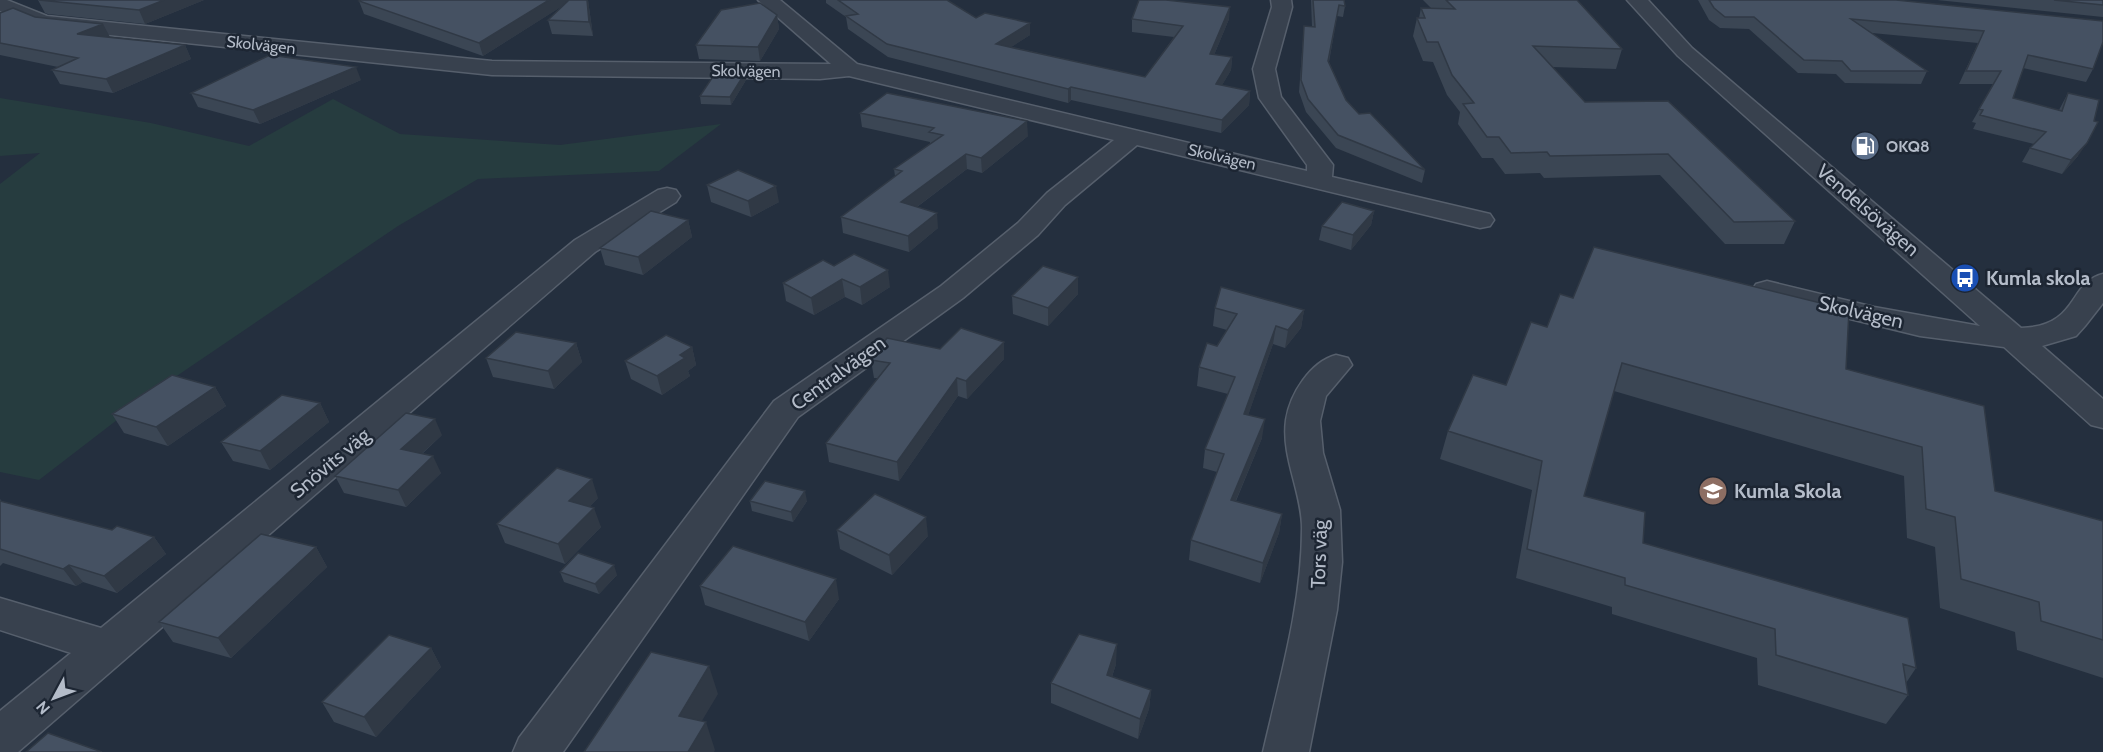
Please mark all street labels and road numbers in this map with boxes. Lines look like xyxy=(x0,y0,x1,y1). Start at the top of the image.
street label: Skolvägen xyxy=(226,32,296,58)
street label: Skolvägen xyxy=(711,61,781,81)
street label: Skolvägen xyxy=(1186,140,1258,174)
street label: Vendelsövägen xyxy=(1812,159,1924,261)
street label: Skolvägen xyxy=(1816,291,1906,333)
street label: Centralvägen xyxy=(786,331,890,415)
street label: Snövits väg xyxy=(285,422,375,503)
street label: Tors väg xyxy=(1306,518,1332,589)

